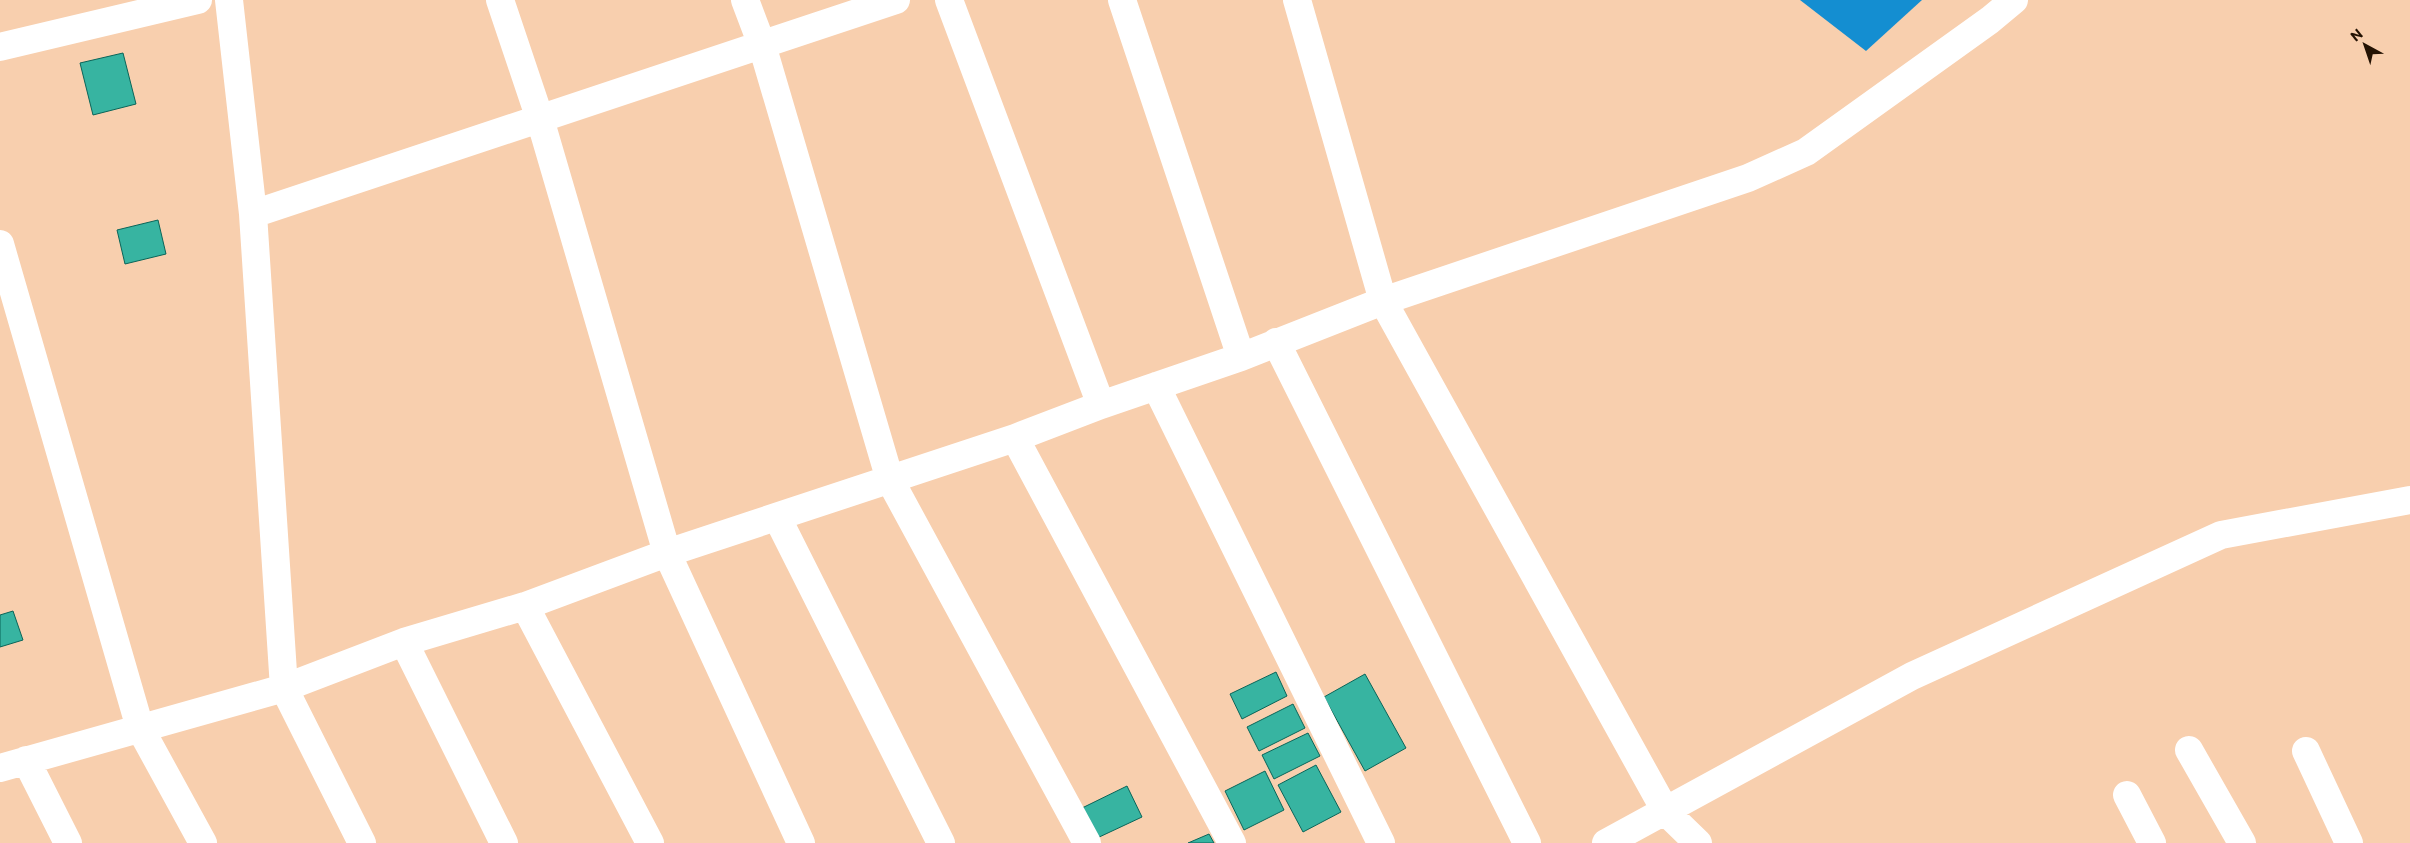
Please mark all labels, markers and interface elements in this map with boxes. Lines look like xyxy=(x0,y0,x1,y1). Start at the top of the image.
north arrow xyxy=(2340,20,2390,70)
text: N xyxy=(2347,25,2366,45)

